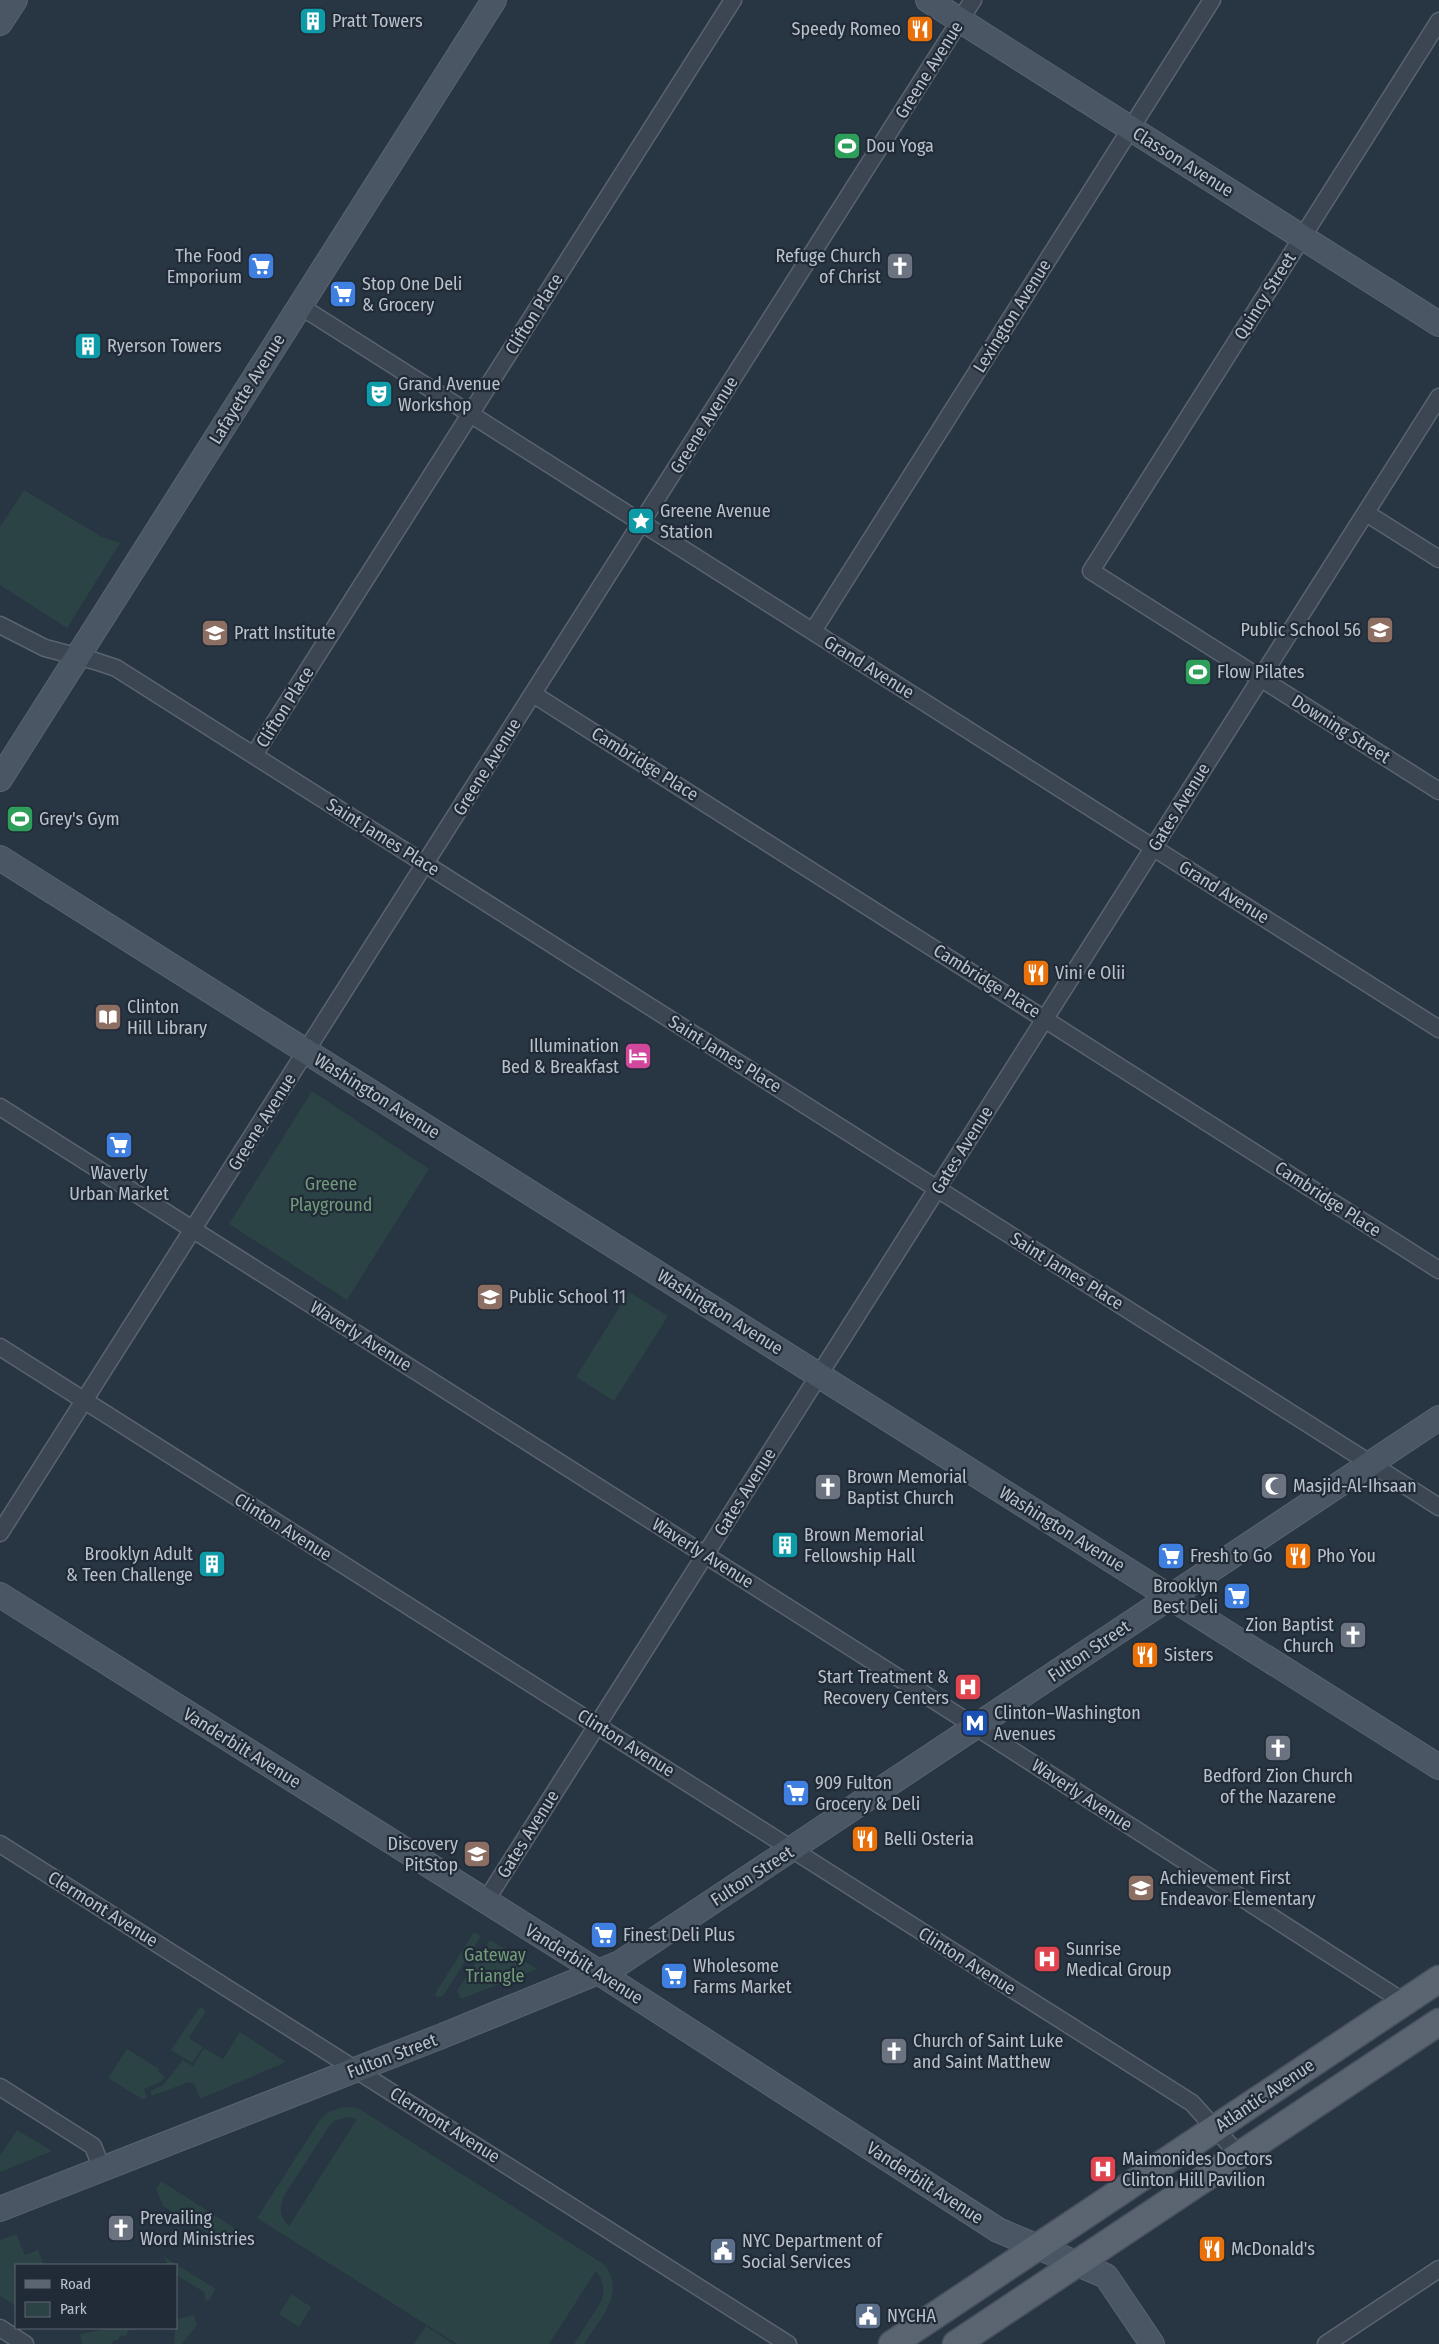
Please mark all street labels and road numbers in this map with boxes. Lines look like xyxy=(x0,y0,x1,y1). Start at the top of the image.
street label: Greene Avenue xyxy=(890,17,968,123)
street label: Classon Avenue xyxy=(1128,122,1238,202)
street label: Quincy Street xyxy=(1229,248,1301,344)
street label: Lexington Avenue xyxy=(968,255,1056,377)
street label: Clifton Place xyxy=(500,269,568,359)
street label: Lafayette Avenue xyxy=(204,330,290,448)
street label: Greene Avenue xyxy=(665,372,743,478)
street label: Grand Avenue xyxy=(820,631,918,703)
street label: Clifton Place xyxy=(251,662,319,752)
street label: Downing Street xyxy=(1288,690,1394,768)
street label: Greene Avenue xyxy=(448,714,526,820)
street label: Cambridge Place xyxy=(587,722,703,806)
street label: Gates Avenue xyxy=(1143,759,1215,855)
street label: Saint James Place xyxy=(322,793,444,881)
street label: Grand Avenue xyxy=(1175,856,1273,928)
street label: Cambridge Place xyxy=(929,939,1045,1023)
street label: Saint James Place xyxy=(664,1010,786,1098)
street label: Washington Avenue xyxy=(310,1048,444,1144)
street label: Greene Avenue xyxy=(223,1069,301,1175)
street label: Gates Avenue xyxy=(926,1102,998,1198)
street label: Cambridge Place xyxy=(1271,1157,1385,1241)
street label: Saint James Place xyxy=(1006,1227,1128,1315)
street label: Washington Avenue xyxy=(653,1264,787,1360)
street label: Waverly Avenue xyxy=(306,1296,416,1376)
street label: Gates Avenue xyxy=(709,1444,781,1540)
street label: Washington Avenue xyxy=(995,1481,1129,1577)
street label: Clinton Avenue xyxy=(230,1488,336,1566)
street label: Waverly Avenue xyxy=(648,1513,758,1593)
street label: Fulton Street xyxy=(1044,1615,1134,1687)
street label: Vanderbilt Avenue xyxy=(179,1703,305,1793)
street label: Clinton Avenue xyxy=(573,1704,679,1782)
street label: Waverly Avenue xyxy=(1028,1754,1137,1836)
street label: Gates Avenue xyxy=(492,1786,564,1882)
street label: Fulton Street xyxy=(706,1841,798,1911)
street label: Clermont Avenue xyxy=(44,1866,162,1952)
street label: Vanderbilt Avenue xyxy=(521,1919,647,2009)
street label: Clinton Avenue xyxy=(914,1922,1020,2000)
street label: Fulton Street xyxy=(344,2029,440,2083)
street label: Atlantic Avenue xyxy=(1211,2054,1319,2136)
street label: Clermont Avenue xyxy=(386,2082,504,2168)
street label: Vanderbilt Avenue xyxy=(863,2137,988,2229)

